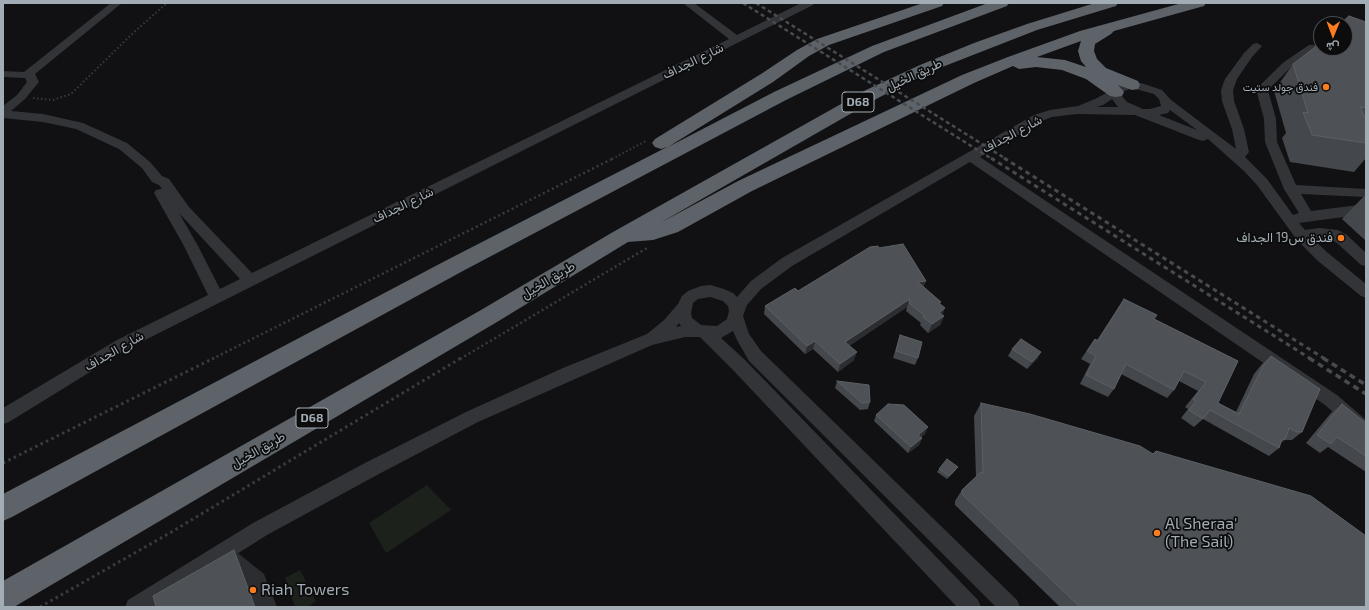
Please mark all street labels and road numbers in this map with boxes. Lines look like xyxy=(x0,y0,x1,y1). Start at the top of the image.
street label: شارع الجداف xyxy=(660,40,726,82)
street label: طريق الخيل xyxy=(884,55,944,95)
road number: D68 xyxy=(842,92,874,112)
street label: شارع الجداف xyxy=(979,112,1045,156)
street label: شارع الجداف xyxy=(370,184,436,226)
street label: طريق الخيل xyxy=(518,258,578,302)
street label: شارع الجداف xyxy=(82,328,146,374)
road number: D68 xyxy=(296,408,328,428)
street label: طريق الخيل xyxy=(228,428,288,472)

